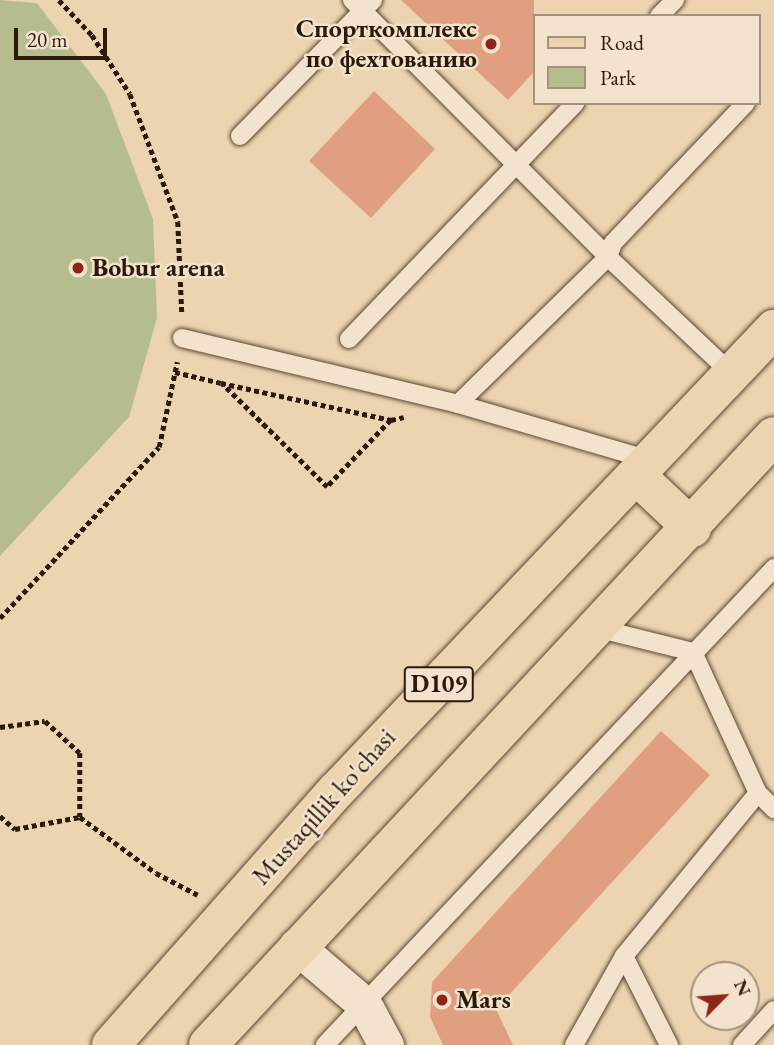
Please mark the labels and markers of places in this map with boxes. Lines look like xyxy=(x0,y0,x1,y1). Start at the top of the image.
place label: Спорткомплекс по фехтованию xyxy=(296,13,477,74)
marker: Спорткомплекс по фехтованию xyxy=(483,36,499,52)
place label: Bobur arena xyxy=(92,252,225,284)
marker: Bobur arena xyxy=(70,260,86,276)
place label: Mars xyxy=(456,984,511,1016)
marker: Mars xyxy=(434,992,450,1008)

